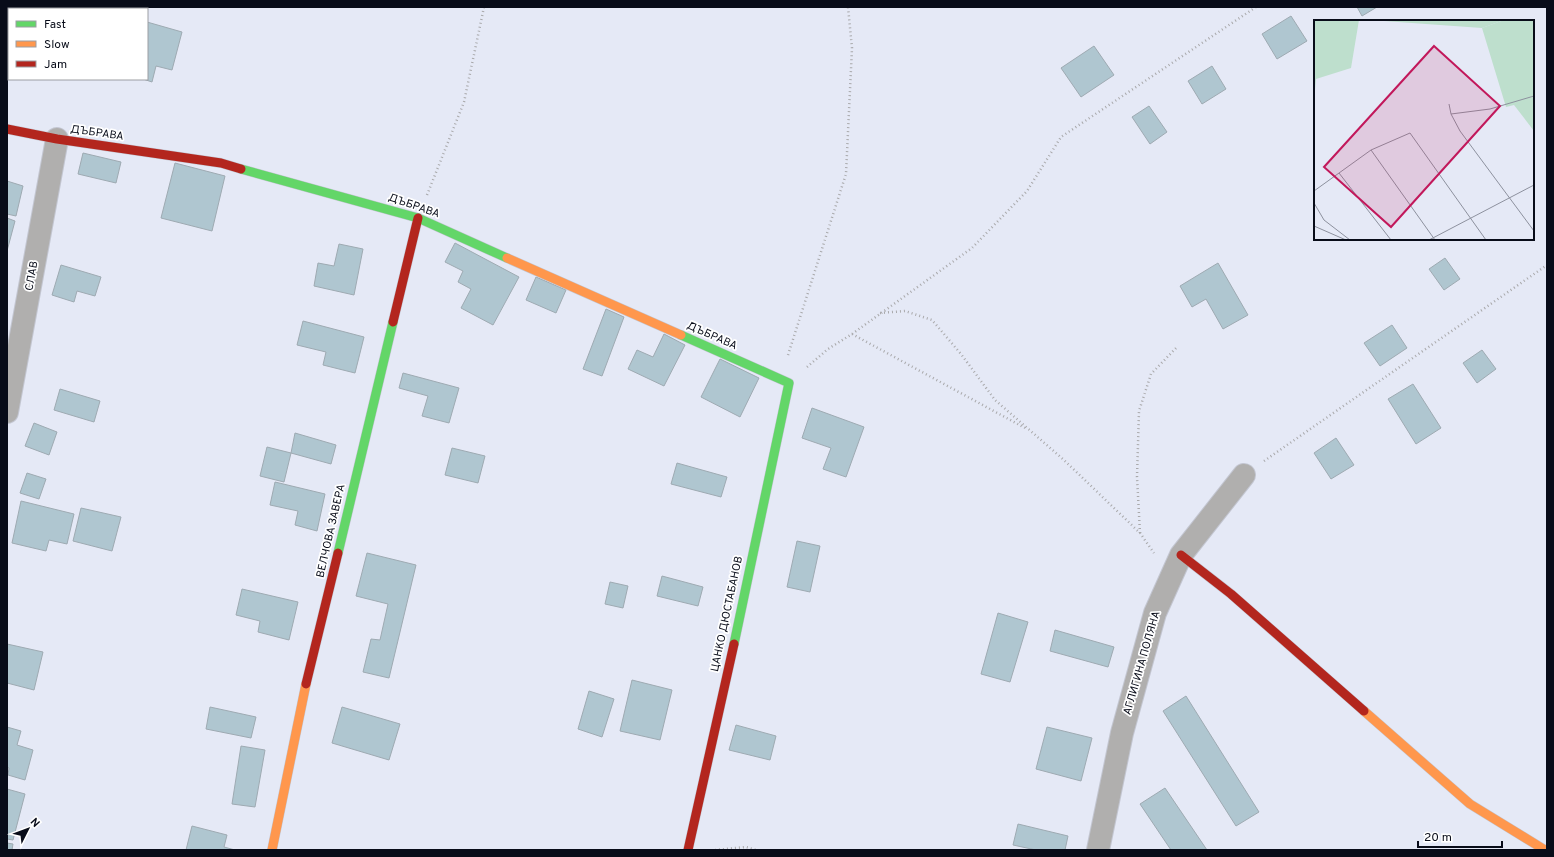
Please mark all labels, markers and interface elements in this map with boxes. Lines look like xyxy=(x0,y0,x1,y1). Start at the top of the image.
legend xyxy=(8,8,148,80)
text: Fast xyxy=(44,17,66,33)
inset map xyxy=(1314,20,1534,240)
text: Slow xyxy=(44,37,70,53)
text: Jam xyxy=(44,57,67,73)
street label: ДЪБРАВА xyxy=(69,122,125,144)
street label: ДЪБРАВА xyxy=(386,191,442,221)
street label: СЛАВ xyxy=(22,260,42,292)
street label: ДЪБРАВА xyxy=(685,319,739,353)
street label: ВЕЛЧОВА ЗАВЕРА xyxy=(313,483,349,579)
street label: ЦАНКО ДЮСТАБАНОВ xyxy=(708,555,746,673)
street label: АГЛИГИНА ПОЛЯНА xyxy=(1120,609,1164,717)
north arrow xyxy=(8,809,48,849)
text: N xyxy=(27,815,43,831)
scale bar xyxy=(1418,823,1502,849)
text: 20 m xyxy=(1424,830,1452,846)

